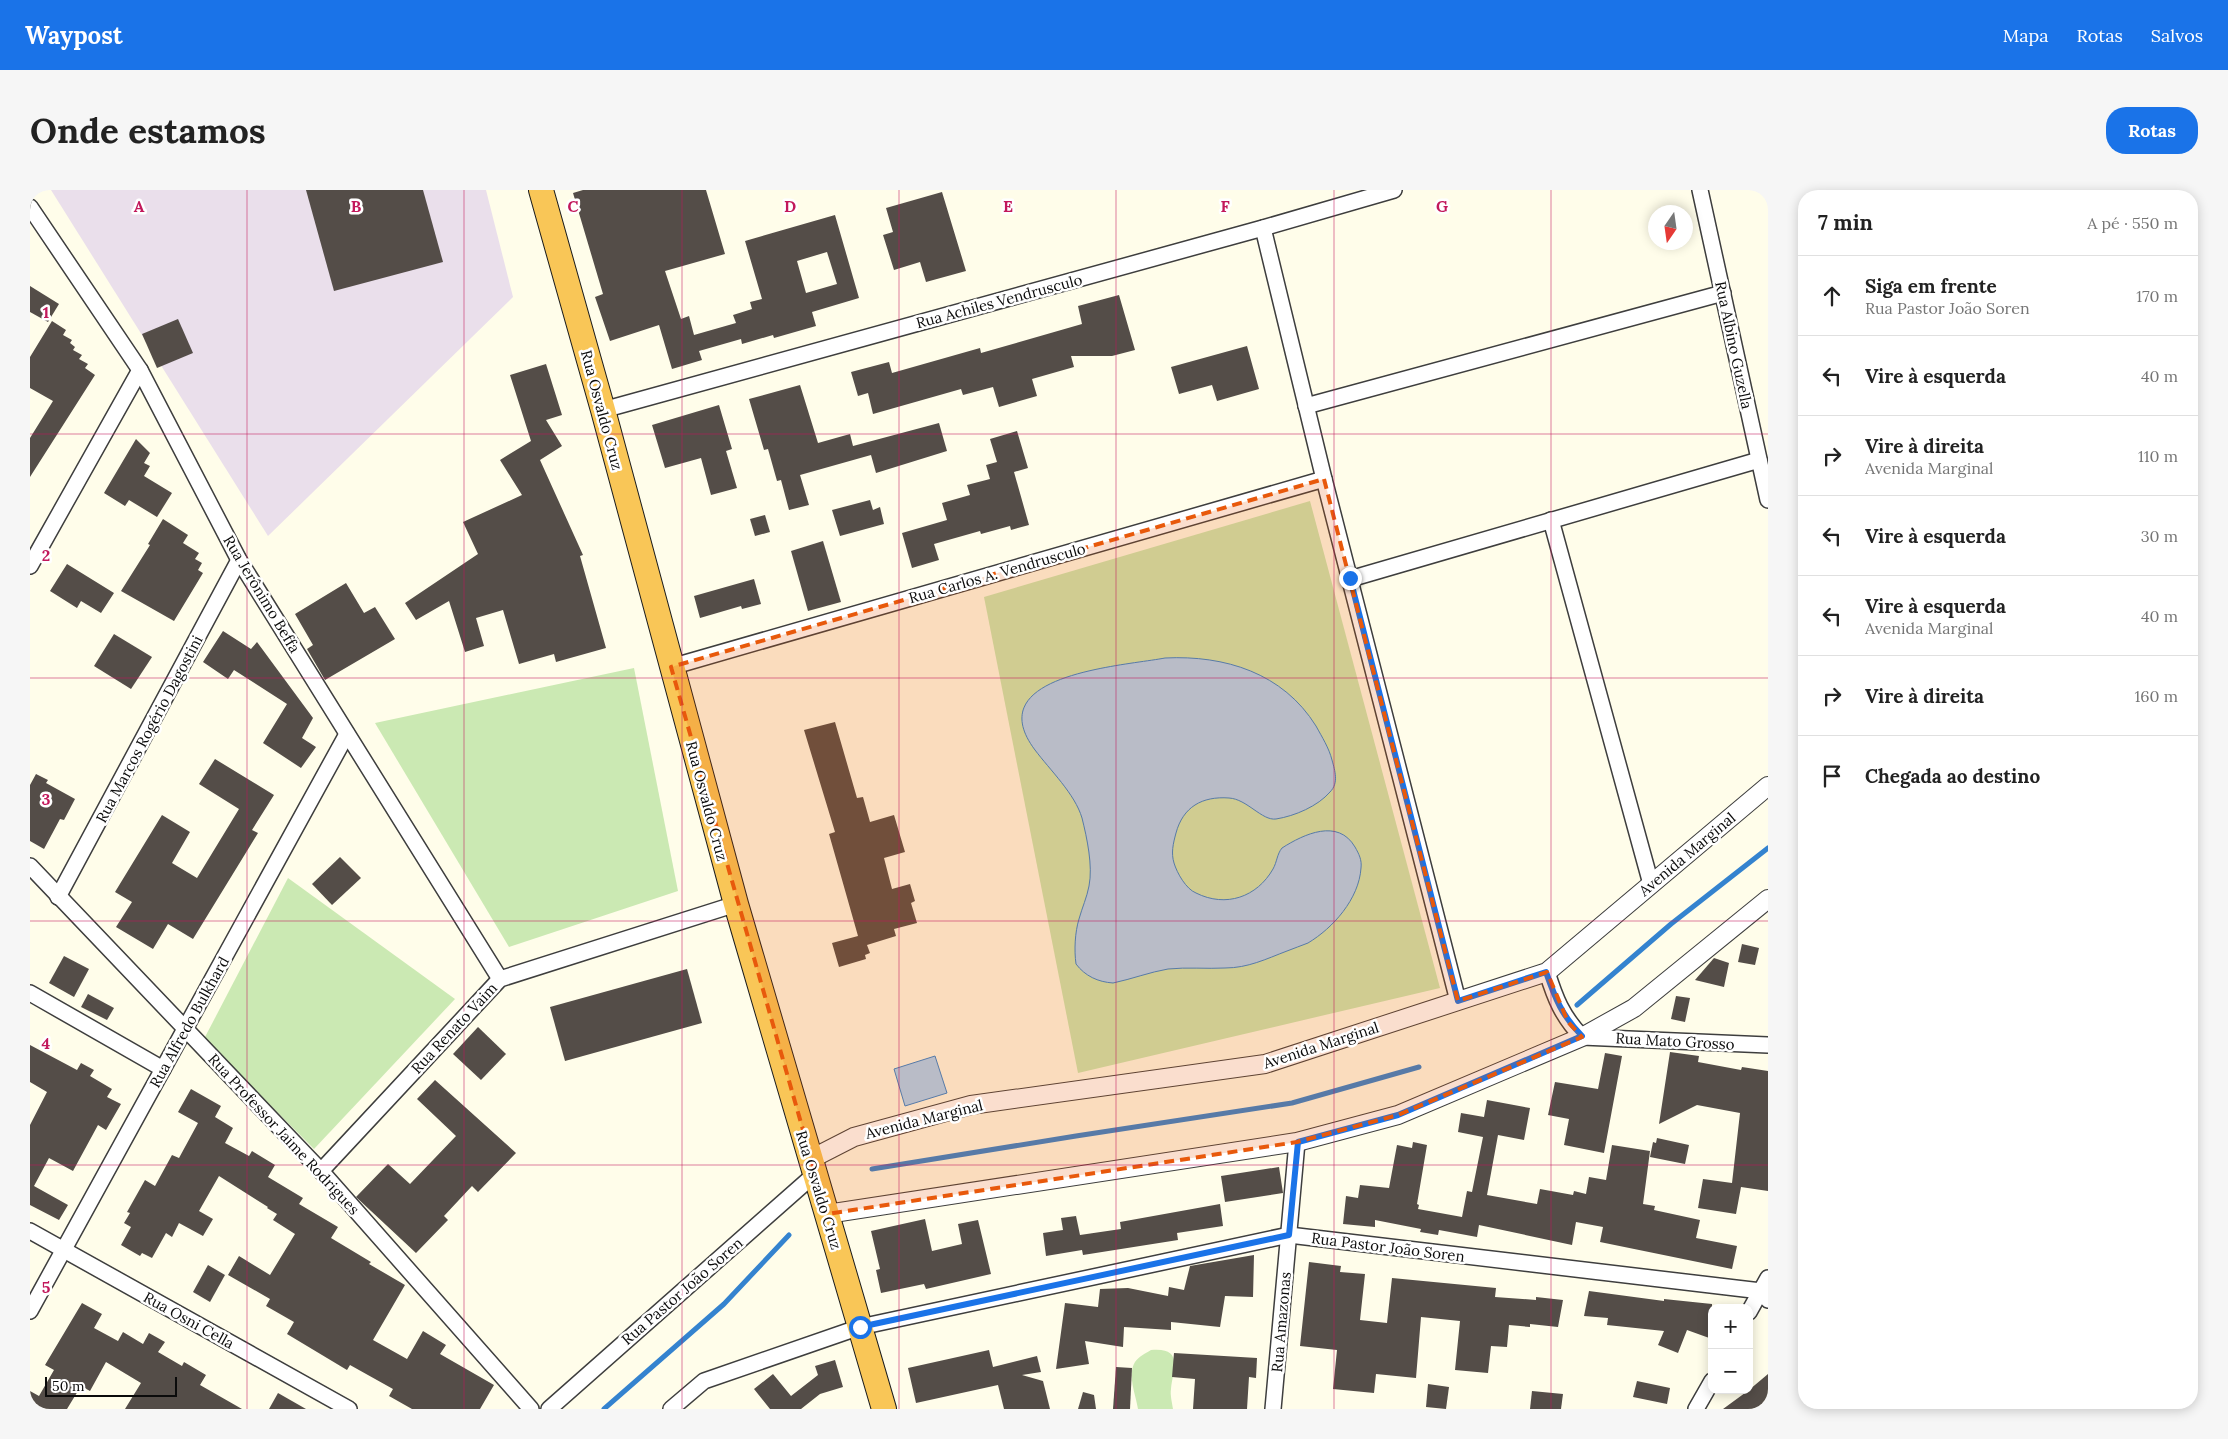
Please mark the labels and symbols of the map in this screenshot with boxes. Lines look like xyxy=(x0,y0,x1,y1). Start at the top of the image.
text: A xyxy=(134,196,145,216)
text: B xyxy=(351,196,362,216)
text: C xyxy=(567,196,579,216)
text: D xyxy=(784,196,796,216)
text: E xyxy=(1003,196,1013,216)
text: F xyxy=(1220,196,1230,216)
text: G xyxy=(1436,196,1448,216)
north arrow xyxy=(1648,205,1693,250)
street label: Rua Achiles Vendrusculo xyxy=(914,270,1084,332)
street label: Rua Albino Guzella xyxy=(1711,279,1757,411)
text: 1 xyxy=(43,302,49,322)
street label: Rua Osvaldo Cruz xyxy=(577,348,627,472)
street label: Rua Jerônimo Beffa xyxy=(219,532,305,656)
street label: Rua Carlos A. Vendrusculo xyxy=(906,539,1088,607)
text: 2 xyxy=(42,545,50,565)
route end xyxy=(1339,567,1362,590)
street label: Rua Marcos Rogério Dagostini xyxy=(91,632,207,826)
street label: Rua Osvaldo Cruz xyxy=(682,739,732,863)
text: 3 xyxy=(42,789,51,809)
street label: Avenida Marginal xyxy=(1634,808,1739,901)
street label: Rua Alfredo Bulkhard xyxy=(145,953,233,1091)
street label: Rua Renato Vaim xyxy=(407,979,501,1077)
street label: Avenida Marginal xyxy=(1260,1017,1381,1073)
street label: Rua Mato Grosso xyxy=(1615,1028,1735,1054)
text: 4 xyxy=(42,1033,51,1053)
street label: Rua Professor Jaime Rodrigues xyxy=(204,1049,364,1219)
street label: Avenida Marginal xyxy=(862,1095,985,1143)
street label: Rua Osvaldo Cruz xyxy=(792,1128,846,1252)
street label: Rua Pastor João Soren xyxy=(1310,1228,1466,1266)
street label: Rua Pastor João Soren xyxy=(617,1233,747,1349)
street label: Rua Amazonas xyxy=(1267,1271,1295,1373)
text: 5 xyxy=(42,1277,51,1297)
street label: Rua Osni Cella xyxy=(140,1287,238,1353)
route start xyxy=(849,1316,872,1339)
scale bar xyxy=(45,1374,178,1397)

